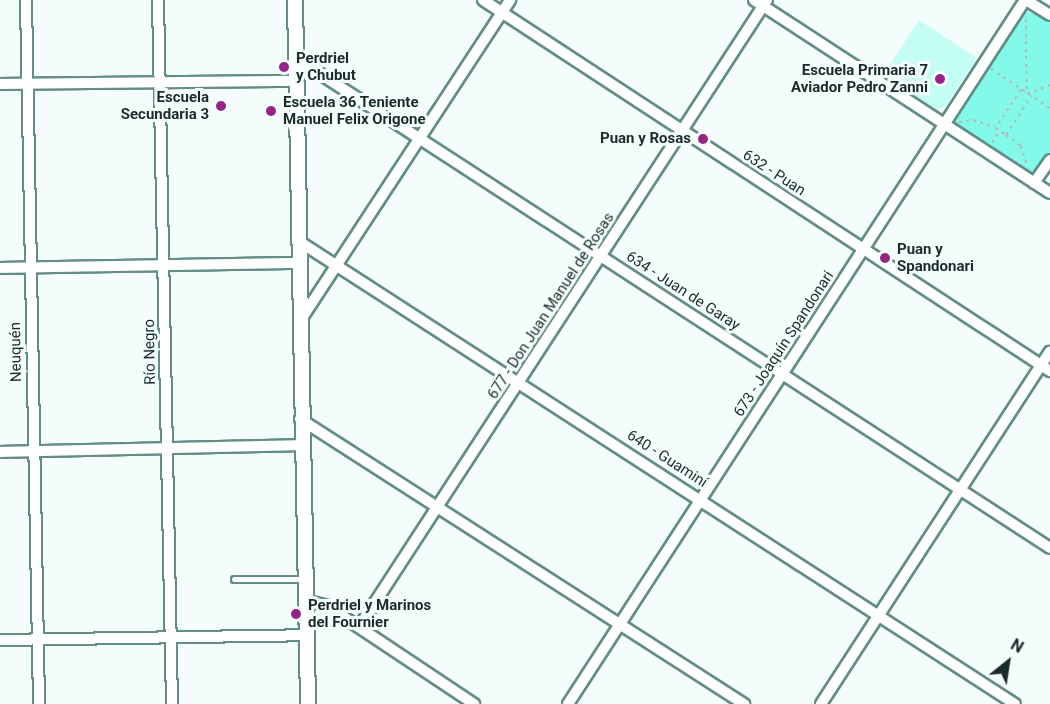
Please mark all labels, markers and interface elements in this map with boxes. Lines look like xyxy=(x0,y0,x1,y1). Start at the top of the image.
place label: Perdriel y Chubut xyxy=(296,49,356,84)
marker: Perdriel y Chubut xyxy=(277,60,291,74)
place label: Escuela Primaria 7 Aviador Pedro Zanni xyxy=(791,61,928,96)
marker: Escuela Primaria 7 Aviador Pedro Zanni xyxy=(933,72,947,86)
place label: Escuela Secundaria 3 xyxy=(121,88,209,123)
place label: Escuela 36 Teniente Manuel Felix Origone xyxy=(283,93,426,128)
marker: Escuela Secundaria 3 xyxy=(214,99,228,113)
marker: Escuela 36 Teniente Manuel Felix Origone xyxy=(264,104,278,118)
place label: Puan y Rosas xyxy=(600,130,691,148)
marker: Puan y Rosas xyxy=(696,132,710,146)
street label: 632 - Puan xyxy=(739,146,809,200)
street label: 677 - Don Juan Manuel de Rosas xyxy=(484,209,618,403)
place label: Puan y Spandonari xyxy=(897,240,974,275)
street label: 634 - Juan de Garay xyxy=(623,247,743,335)
marker: Puan y Spandonari xyxy=(878,251,892,265)
street label: 673 - Joaquín Spandonari xyxy=(730,268,838,420)
street label: Río Negro xyxy=(140,319,160,385)
street label: Neuquén xyxy=(6,322,26,382)
street label: 640 - Guaminí xyxy=(623,426,711,492)
place label: Perdriel y Marinos del Fournier xyxy=(308,596,431,631)
marker: Perdriel y Marinos del Fournier xyxy=(289,607,303,621)
north arrow xyxy=(978,632,1038,692)
text: N xyxy=(1008,635,1027,657)

